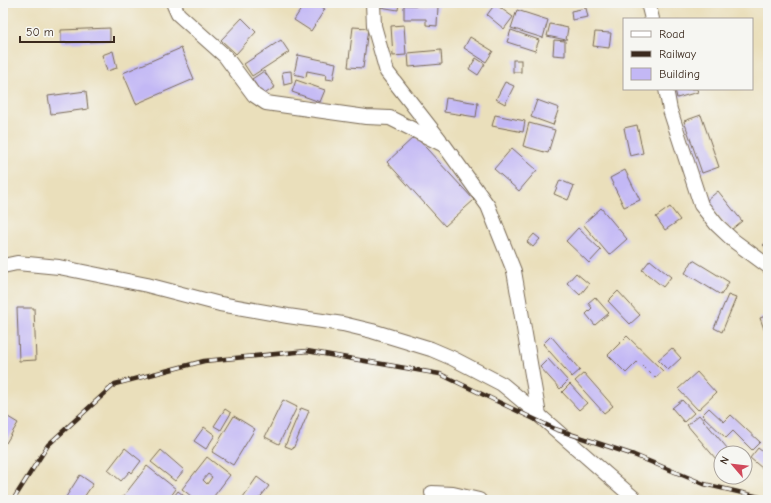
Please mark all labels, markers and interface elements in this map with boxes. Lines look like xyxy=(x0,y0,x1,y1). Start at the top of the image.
scale bar xyxy=(20,18,114,44)
legend xyxy=(623,18,753,90)
text: 50 m xyxy=(26,25,54,39)
text: Road xyxy=(659,27,685,41)
text: Railway xyxy=(659,47,697,61)
text: Building xyxy=(659,67,700,81)
north arrow xyxy=(713,445,753,485)
text: N xyxy=(717,454,732,467)

